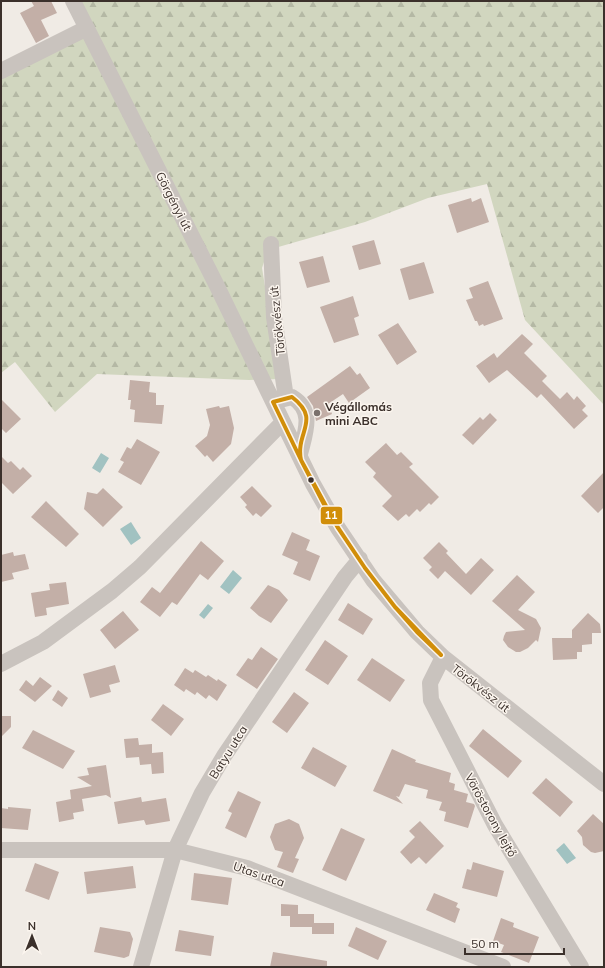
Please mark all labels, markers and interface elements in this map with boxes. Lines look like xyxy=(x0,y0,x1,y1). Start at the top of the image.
street label: Görgényi út xyxy=(153,169,195,233)
street label: Törökvész út xyxy=(266,286,288,356)
place label: Végállomás mini ABC xyxy=(324,399,392,428)
marker: Végállomás mini ABC xyxy=(312,408,322,418)
unlabelled marker xyxy=(306,475,316,485)
line badge: 11 xyxy=(320,506,343,525)
text: 11 xyxy=(324,508,338,522)
street label: Törökvész út xyxy=(449,661,513,715)
street label: Batyu utca xyxy=(206,722,250,782)
street label: Vöröstorony lejtő xyxy=(462,771,520,860)
street label: Utas utca xyxy=(231,858,287,890)
north arrow xyxy=(12,916,52,956)
text: N xyxy=(28,919,36,933)
scale bar xyxy=(465,930,564,956)
text: 50 m xyxy=(471,936,499,951)

